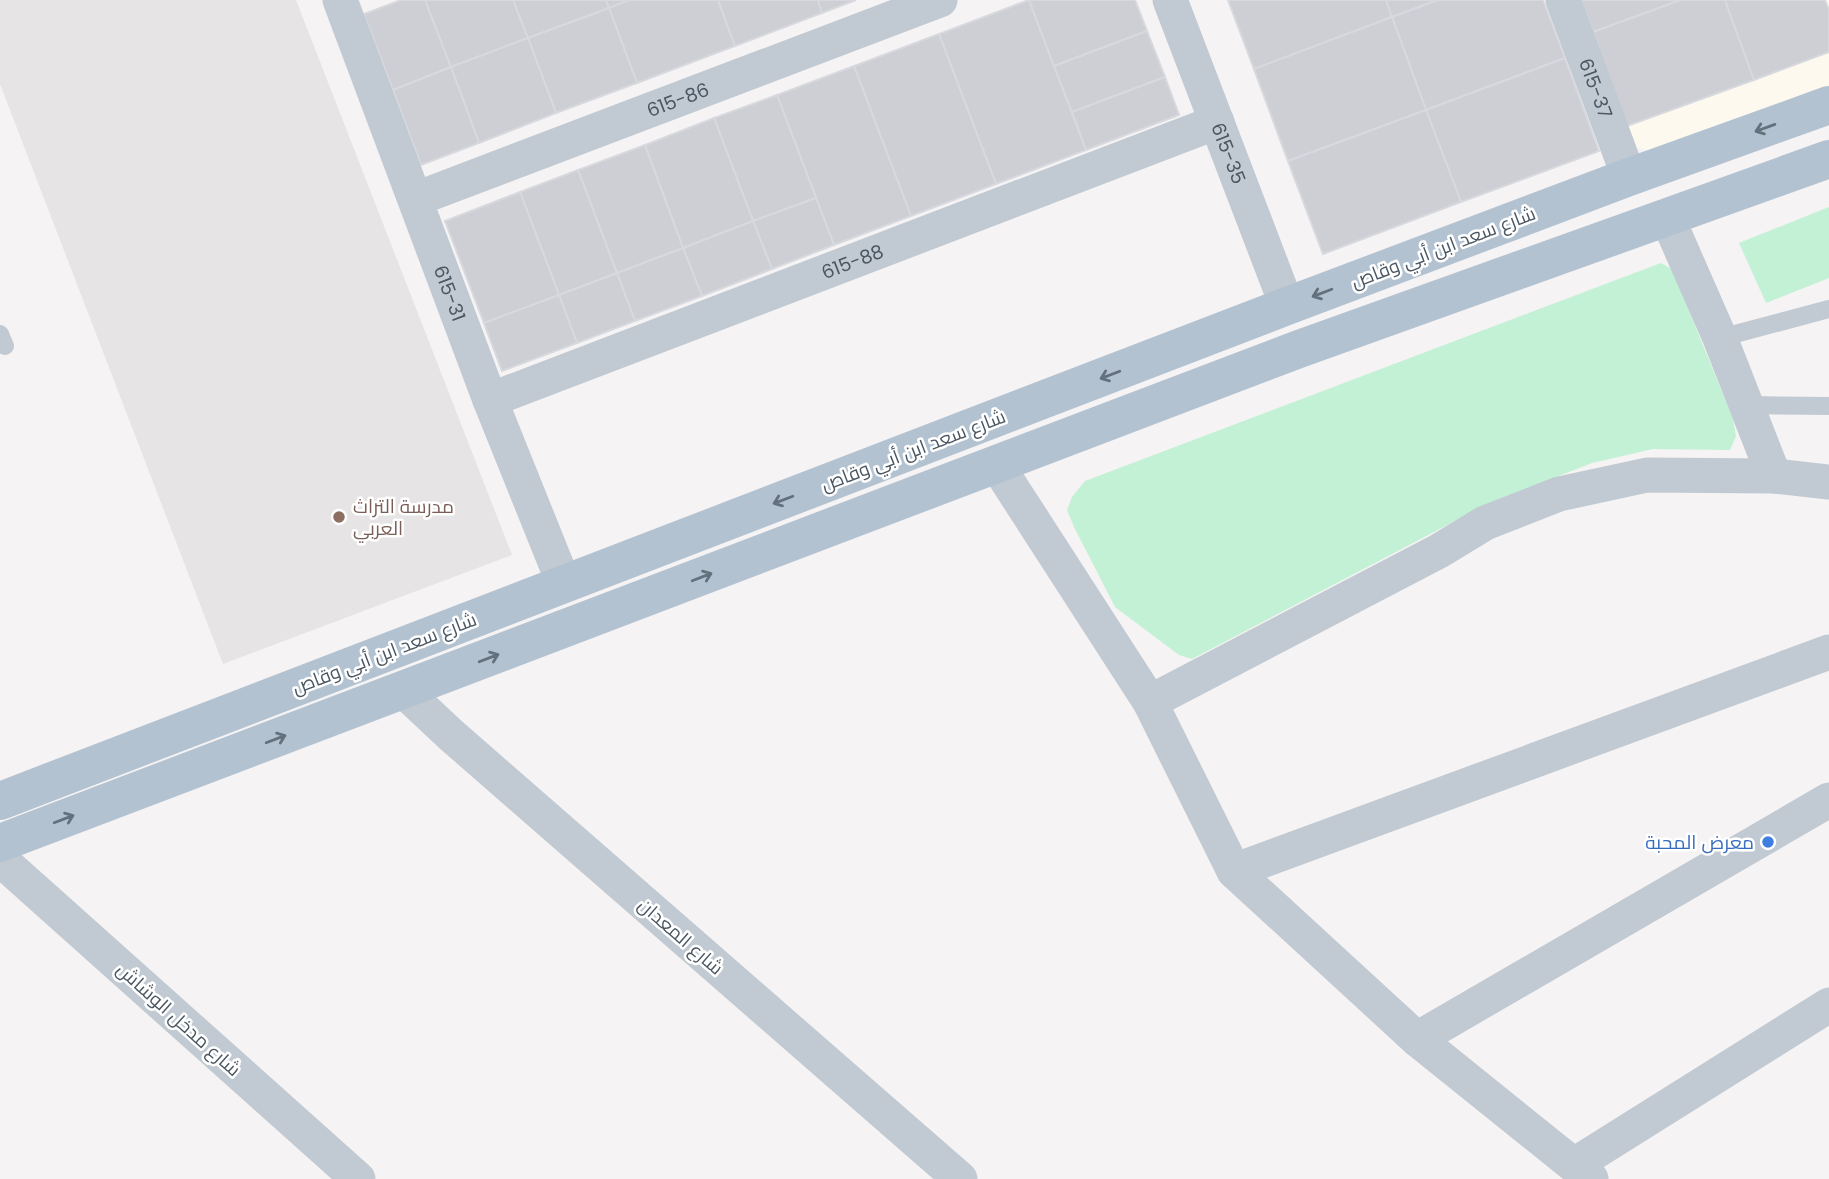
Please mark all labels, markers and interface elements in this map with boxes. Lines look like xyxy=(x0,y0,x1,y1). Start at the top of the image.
street label: 615-37 xyxy=(1572,54,1619,122)
street label: 615-86 xyxy=(643,76,713,124)
street label: 615-35 xyxy=(1204,119,1252,188)
one-way arrow xyxy=(1754,123,1776,135)
street label: شارع سعد ابن أبي وقاص xyxy=(1347,200,1540,296)
street label: 615-88 xyxy=(818,238,888,286)
street label: 615-31 xyxy=(427,261,472,325)
one-way arrow xyxy=(1312,288,1334,301)
one-way arrow xyxy=(1099,369,1121,382)
street label: شارع سعد ابن أبي وقاص xyxy=(817,403,1010,499)
place label: مدرسة التراث العربي xyxy=(353,493,454,543)
one-way arrow xyxy=(773,495,794,508)
marker: مدرسة التراث العربي xyxy=(331,509,347,525)
one-way arrow xyxy=(690,569,712,582)
street label: شارع سعد ابن أبي وقاص xyxy=(288,606,481,702)
one-way arrow xyxy=(478,650,500,663)
one-way arrow xyxy=(265,731,287,744)
one-way arrow xyxy=(52,812,74,825)
place label: معرض المحبة xyxy=(1645,829,1754,856)
marker: معرض المحبة xyxy=(1760,834,1776,850)
street label: شارع المعدان xyxy=(632,892,729,981)
street label: شارع مدخل الوشاش xyxy=(111,956,247,1083)

